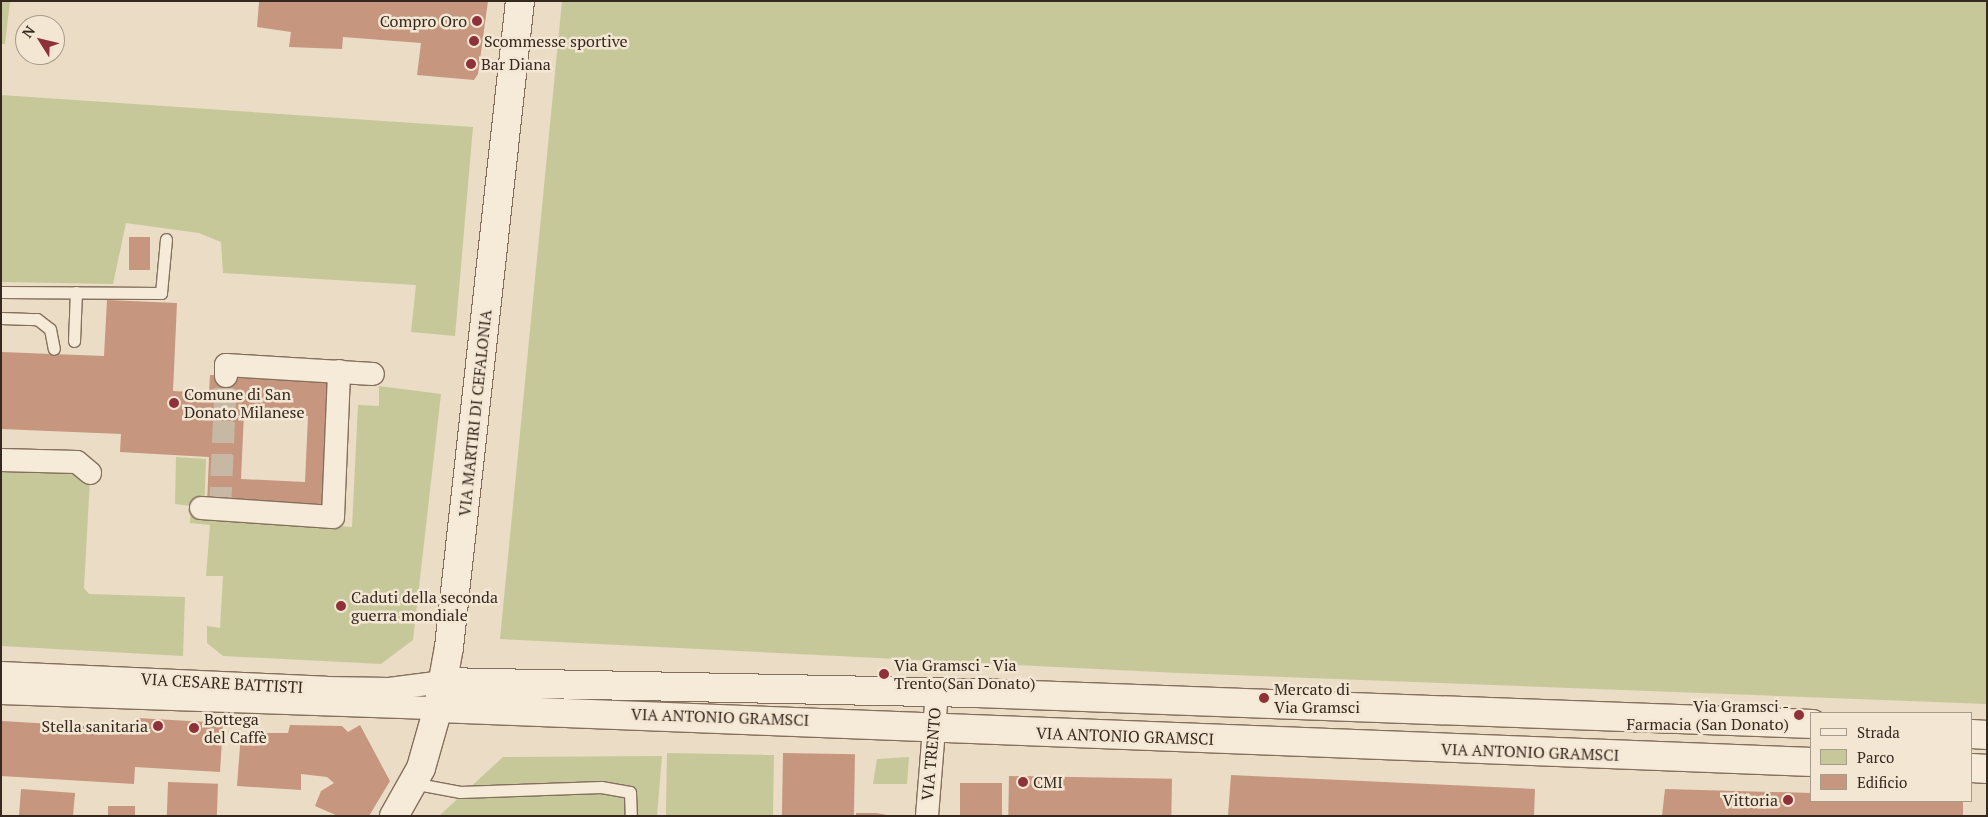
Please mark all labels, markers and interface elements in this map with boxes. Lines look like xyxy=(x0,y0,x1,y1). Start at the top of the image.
place label: Compro Oro xyxy=(380,11,467,31)
north arrow xyxy=(15,15,65,65)
marker: Compro Oro xyxy=(471,15,483,27)
text: N xyxy=(17,22,39,41)
place label: Scommesse sportive xyxy=(484,31,628,51)
marker: Scommesse sportive xyxy=(468,35,480,47)
place label: Bar Diana xyxy=(481,54,551,74)
marker: Bar Diana xyxy=(465,58,477,70)
street label: VIA MARTIRI DI CEFALONIA xyxy=(455,308,495,518)
place label: Comune di San Donato Milanese xyxy=(184,384,305,422)
marker: Comune di San Donato Milanese xyxy=(168,397,180,409)
place label: Caduti della seconda guerra mondiale xyxy=(351,587,498,625)
marker: Caduti della seconda guerra mondiale xyxy=(335,600,347,612)
place label: Via Gramsci - Via Trento(San Donato) xyxy=(894,655,1035,693)
marker: Via Gramsci - Via Trento(San Donato) xyxy=(878,668,890,680)
street label: VIA CESARE BATTISTI xyxy=(140,669,304,697)
place label: Mercato di Via Gramsci xyxy=(1274,679,1360,717)
marker: Mercato di Via Gramsci xyxy=(1258,692,1270,704)
place label: Via Gramsci - Farmacia (San Donato) xyxy=(1626,696,1789,734)
street label: VIA ANTONIO GRAMSCI xyxy=(630,704,810,730)
street label: VIA TRENTO xyxy=(917,706,945,802)
place label: Bottega del Caffè xyxy=(204,709,267,747)
marker: Via Gramsci - Farmacia (San Donato) xyxy=(1793,709,1805,721)
legend xyxy=(1810,712,1973,802)
place label: Stella sanitaria xyxy=(41,716,148,736)
marker: Stella sanitaria xyxy=(152,720,164,732)
marker: Bottega del Caffè xyxy=(188,722,200,734)
text: Strada xyxy=(1857,722,1900,742)
street label: VIA ANTONIO GRAMSCI xyxy=(1035,723,1215,749)
street label: VIA ANTONIO GRAMSCI xyxy=(1440,739,1620,765)
text: Parco xyxy=(1857,747,1894,767)
place label: CMI xyxy=(1033,772,1063,792)
text: Edificio xyxy=(1857,772,1907,792)
marker: CMI xyxy=(1017,776,1029,788)
place label: Vittoria xyxy=(1722,790,1778,810)
marker: Vittoria xyxy=(1782,794,1794,806)

